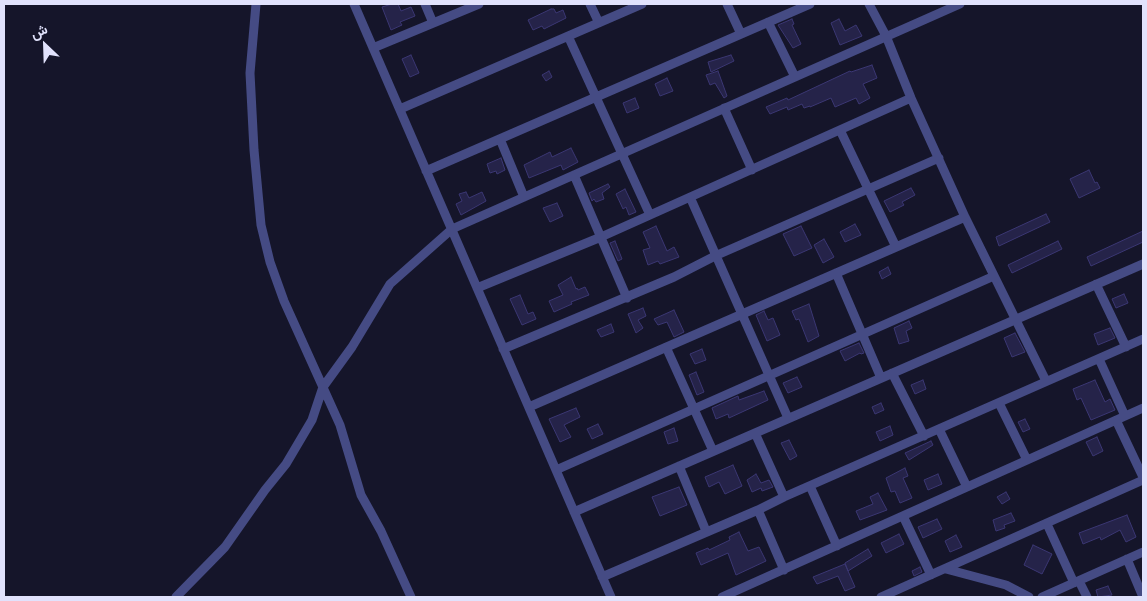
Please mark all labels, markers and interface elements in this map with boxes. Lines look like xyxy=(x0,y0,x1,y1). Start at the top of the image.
north arrow xyxy=(20,20,70,70)
text: ش xyxy=(28,21,50,42)

